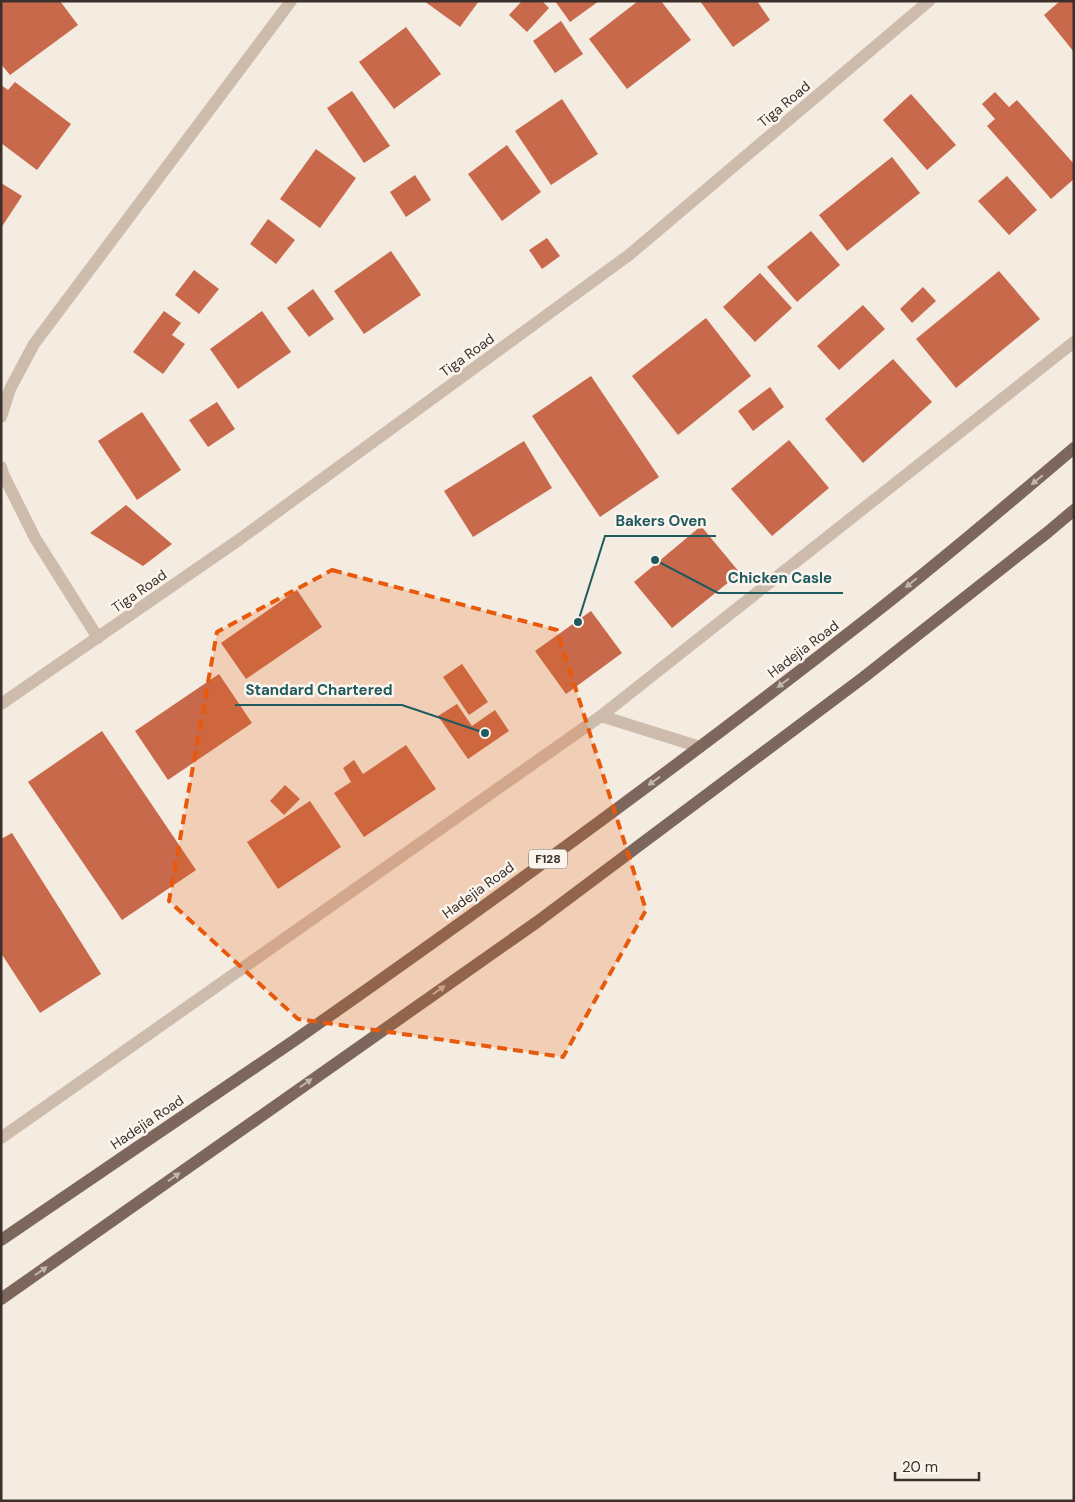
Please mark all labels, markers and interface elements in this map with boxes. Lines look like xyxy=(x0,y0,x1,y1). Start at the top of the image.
street label: Tiga Road xyxy=(754,77,814,131)
street label: Tiga Road xyxy=(436,329,498,381)
one-way arrow xyxy=(1030,474,1043,485)
callout: Bakers Oven xyxy=(605,506,716,536)
text: Bakers Oven xyxy=(615,511,707,531)
callout: Chicken Casle xyxy=(718,563,843,593)
street label: Tiga Road xyxy=(108,566,170,616)
text: Chicken Casle xyxy=(728,568,832,588)
one-way arrow xyxy=(905,578,918,589)
street label: Hadejia Road xyxy=(764,616,842,682)
callout: Standard Chartered xyxy=(235,675,402,705)
one-way arrow xyxy=(777,678,790,689)
text: Standard Chartered xyxy=(245,680,393,700)
one-way arrow xyxy=(647,776,661,786)
road number: F128 xyxy=(529,850,567,869)
street label: Hadejia Road xyxy=(438,858,518,922)
one-way arrow xyxy=(432,985,446,995)
one-way arrow xyxy=(299,1078,313,1088)
street label: Hadejia Road xyxy=(107,1091,187,1153)
one-way arrow xyxy=(167,1172,180,1182)
one-way arrow xyxy=(34,1266,48,1276)
scale bar xyxy=(895,1450,979,1482)
text: 20 m xyxy=(902,1457,938,1477)

